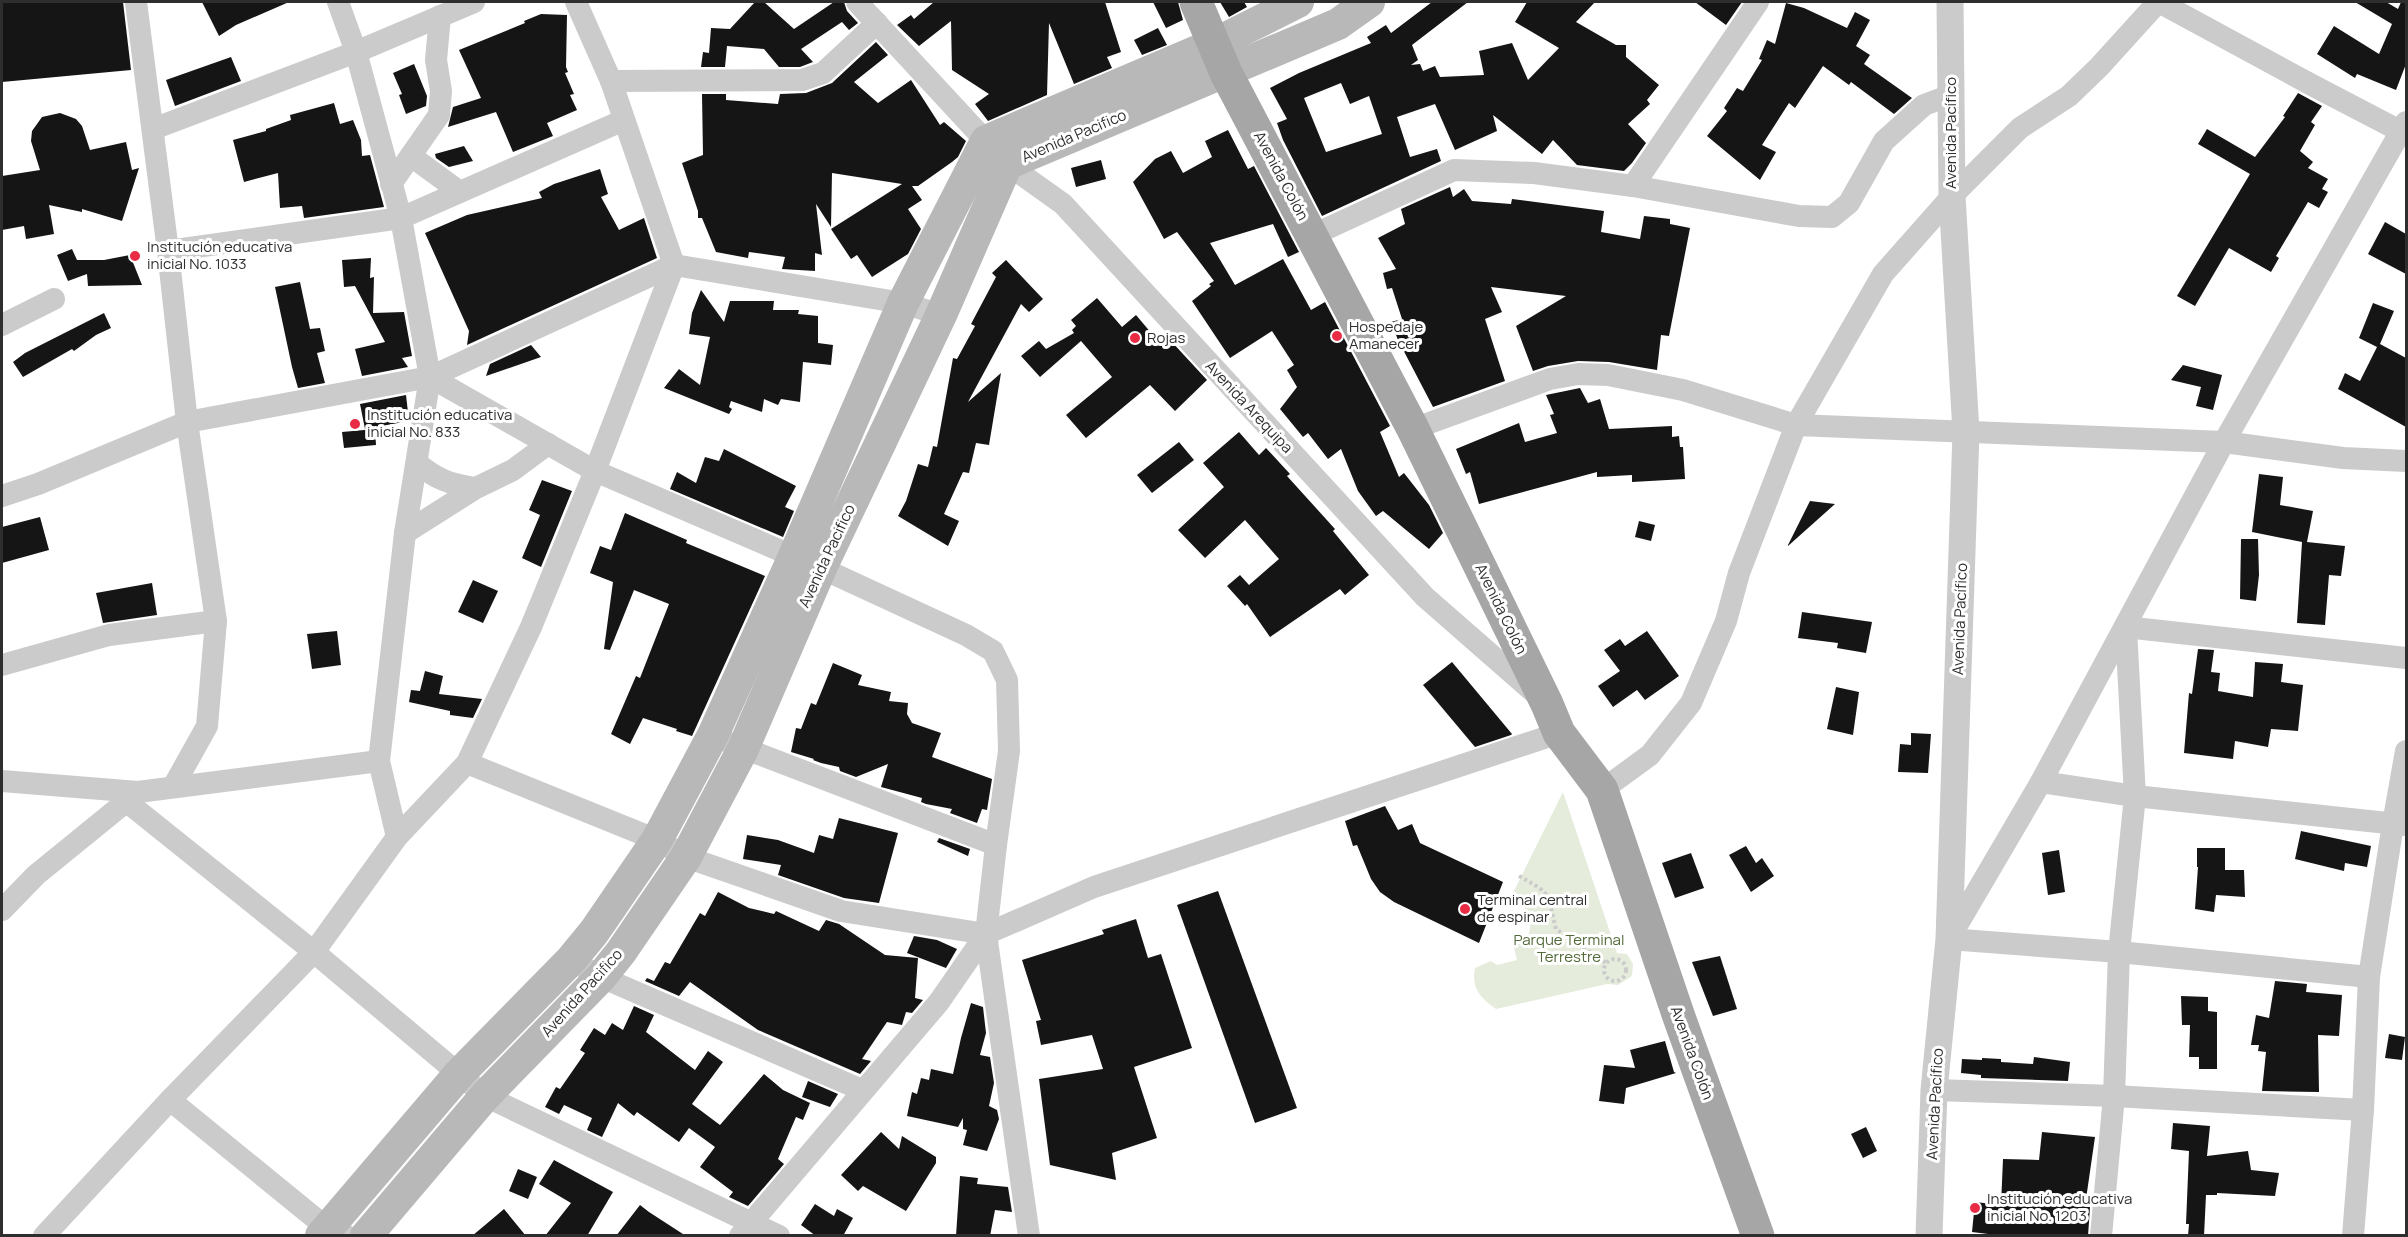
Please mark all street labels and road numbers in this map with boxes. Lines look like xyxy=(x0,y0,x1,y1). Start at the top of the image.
street label: Avenida Pacífico xyxy=(1940,77,1961,189)
street label: Avenida Pacifico xyxy=(1018,104,1130,167)
street label: Avenida Colón xyxy=(1249,127,1314,224)
street label: Avenida Arequipa xyxy=(1201,356,1298,457)
street label: Avenida Pacifico xyxy=(793,500,860,611)
street label: Avenida Colón xyxy=(1470,560,1532,658)
street label: Avenida Pacífico xyxy=(1947,563,1972,675)
street label: Avenida Pacifico xyxy=(536,944,627,1041)
street label: Avenida Colón xyxy=(1666,1003,1719,1103)
street label: Avenida Pacífico xyxy=(1921,1047,1948,1160)

